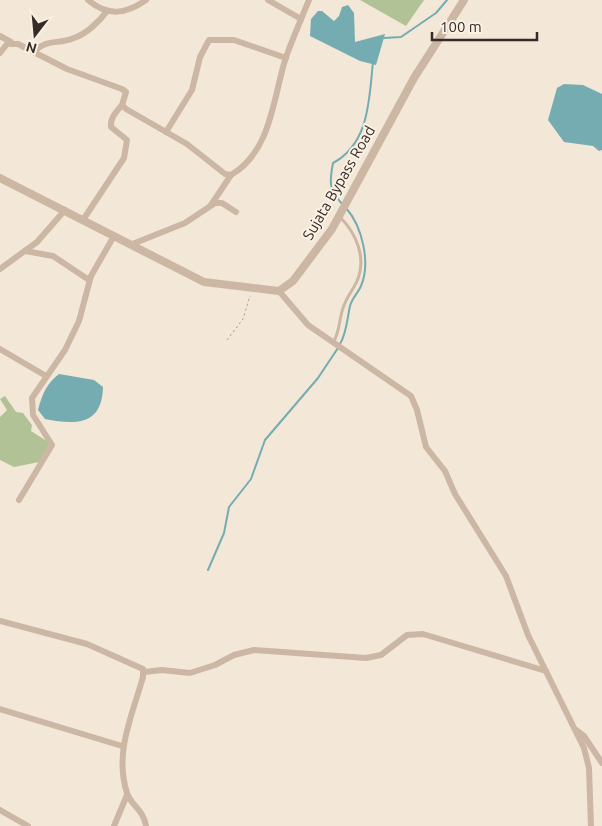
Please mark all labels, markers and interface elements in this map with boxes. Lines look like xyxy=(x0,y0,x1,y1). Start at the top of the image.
north arrow xyxy=(10,10,60,60)
scale bar xyxy=(432,10,537,42)
text: 100 m xyxy=(440,18,482,35)
text: N xyxy=(24,38,39,57)
street label: Sujata Bypass Road xyxy=(299,123,378,243)

